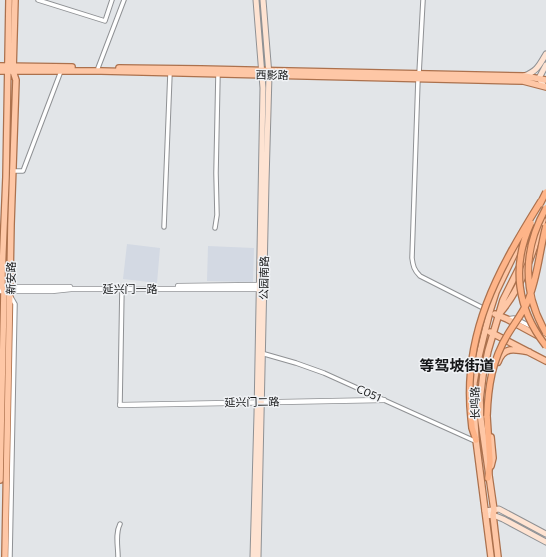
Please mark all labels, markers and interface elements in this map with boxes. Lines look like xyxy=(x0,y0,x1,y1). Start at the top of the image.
street label: 西影路 xyxy=(255,68,289,81)
street label: 公园南路 xyxy=(257,256,270,300)
street label: 新安路 xyxy=(4,261,17,295)
street label: 延兴门一路 xyxy=(103,282,158,295)
district label: 等驾坡街道 xyxy=(419,356,495,374)
street label: C051 xyxy=(355,381,384,404)
street label: 长鸣路 xyxy=(468,386,481,420)
street label: 延兴门二路 xyxy=(224,395,280,408)

